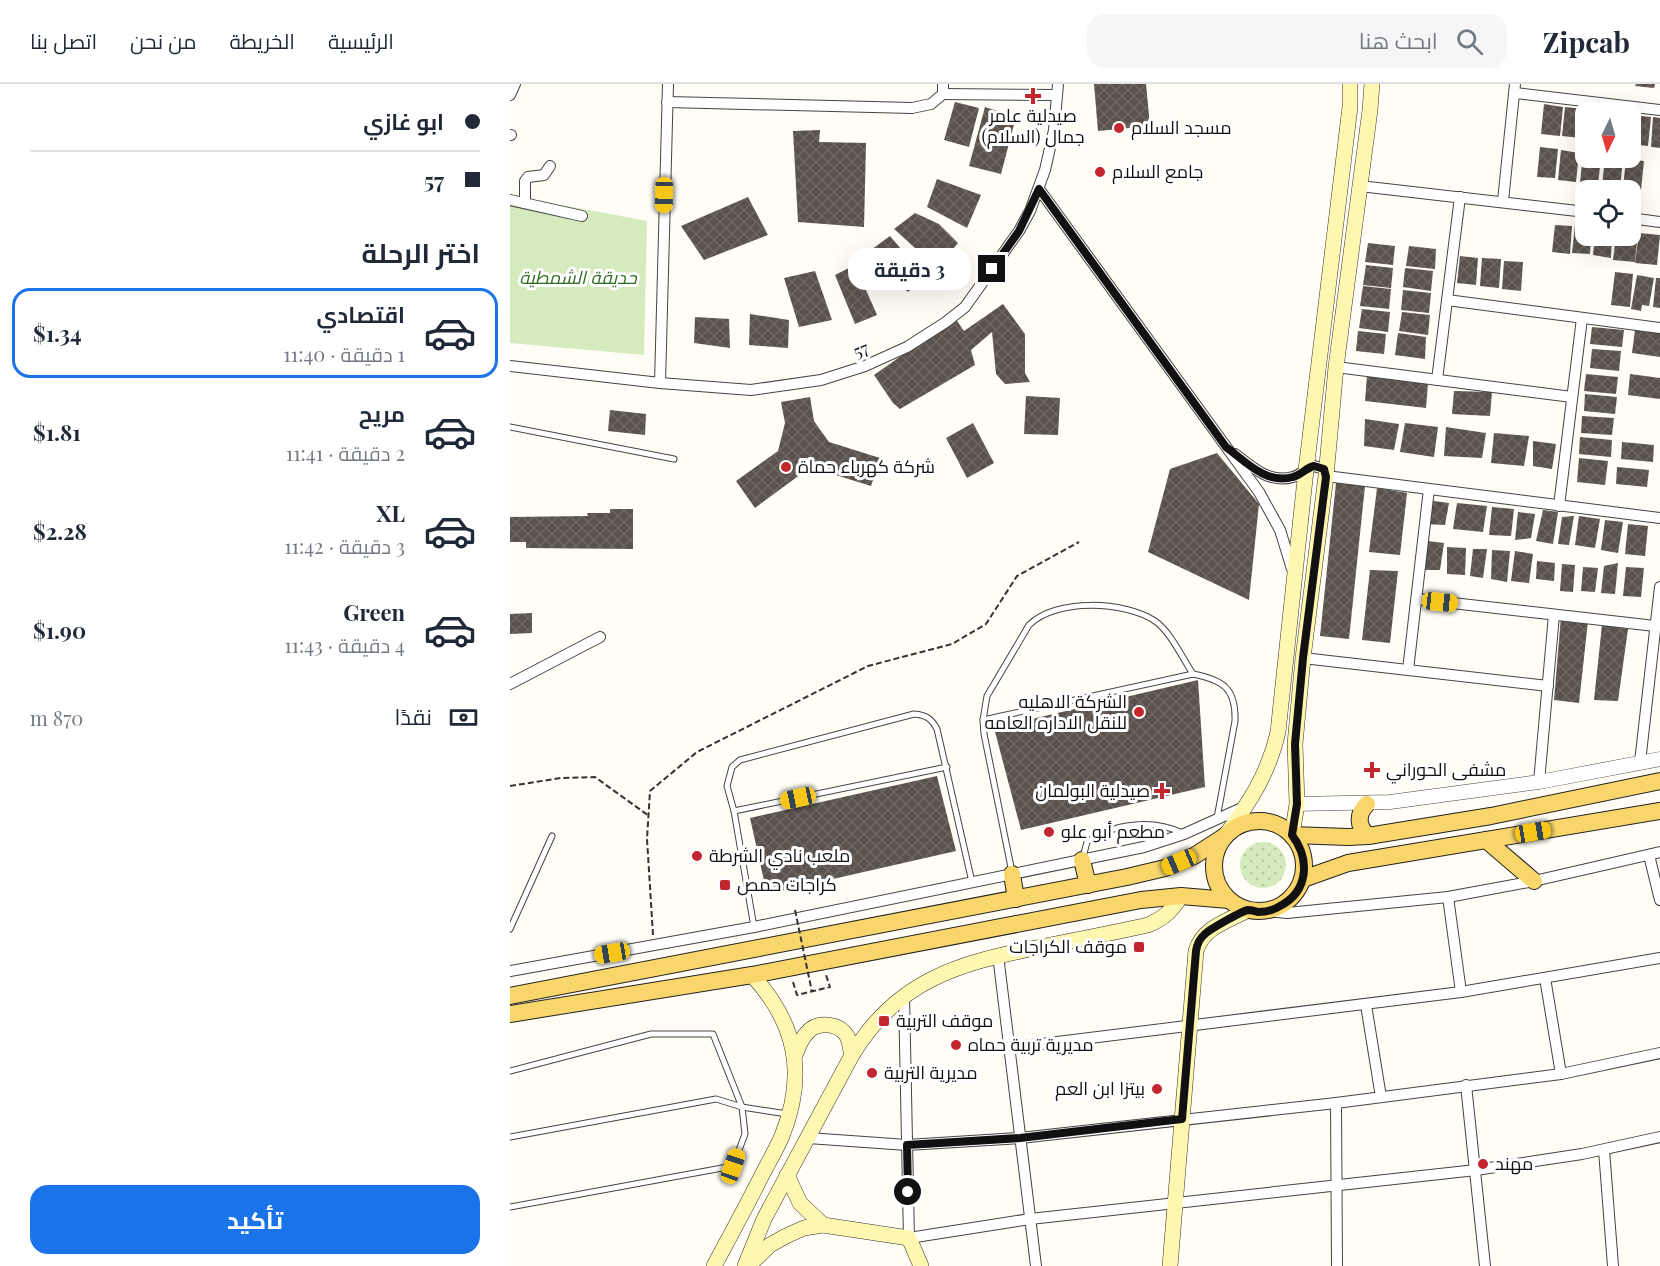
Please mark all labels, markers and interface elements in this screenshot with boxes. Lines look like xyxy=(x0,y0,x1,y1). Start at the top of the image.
search box xyxy=(1087,14,1507,68)
text: Zipcab xyxy=(1543,23,1630,60)
text: ابحث هنا xyxy=(1359,25,1438,55)
icon: search xyxy=(1453,25,1486,58)
text: اتصل بنا xyxy=(30,26,97,54)
text: من نحن xyxy=(130,26,196,54)
text: الخريطة xyxy=(229,26,295,54)
text: الرئيسية xyxy=(328,26,394,54)
marker: صيدلية عامر جمال (السلام) xyxy=(1026,89,1040,103)
north arrow xyxy=(1575,102,1641,168)
map controls xyxy=(1575,102,1641,246)
place label: صيدلية عامر جمال (السلام) xyxy=(981,103,1085,149)
text: ابو غازي xyxy=(363,106,444,136)
place label: مسجد السلام xyxy=(1131,115,1232,140)
marker: مسجد السلام xyxy=(1112,121,1126,135)
place label: جامع السلام xyxy=(1112,159,1203,184)
text: 57 xyxy=(424,165,444,195)
marker: جامع السلام xyxy=(1093,165,1107,179)
car xyxy=(655,177,673,213)
button: locate xyxy=(1575,180,1641,246)
text: اختر الرحلة xyxy=(361,234,480,270)
callout: 3 دقيقة xyxy=(848,248,971,290)
text: 3 دقيقة xyxy=(874,255,945,282)
route end xyxy=(978,255,1005,282)
park label: حديقة الشمطية xyxy=(519,265,638,289)
text: اقتصادي xyxy=(316,299,405,329)
icon: car xyxy=(423,306,477,360)
text: $1.34 xyxy=(33,318,82,348)
street label: 57 xyxy=(849,335,873,363)
text: 1 دقيقة · 11:40 xyxy=(283,340,405,367)
text: مريح xyxy=(359,398,405,428)
icon: car xyxy=(423,405,477,459)
text: $1.81 xyxy=(33,417,81,447)
text: 2 دقيقة · 11:41 xyxy=(286,439,405,466)
place label: شركة كهرباء حماة xyxy=(798,454,935,478)
marker: شركة كهرباء حماة xyxy=(779,460,793,474)
text: XL xyxy=(376,498,405,528)
icon: car xyxy=(423,504,477,558)
text: $2.28 xyxy=(33,516,87,546)
text: 3 دقيقة · 11:42 xyxy=(284,532,405,559)
car xyxy=(1421,591,1459,613)
text: Green xyxy=(343,597,405,627)
icon: car xyxy=(423,603,477,657)
text: $1.90 xyxy=(33,615,86,645)
text: 4 دقيقة · 11:43 xyxy=(284,631,405,658)
place label: الشركة الاهليه للنقل الاداره العامه xyxy=(984,689,1127,734)
text: نقدًا xyxy=(394,701,432,731)
icon: cash xyxy=(447,701,480,734)
text: 870 m xyxy=(30,704,83,731)
marker: الشركة الاهليه للنقل الاداره العامه xyxy=(1132,705,1146,719)
place label: مشفى الحوراني xyxy=(1386,757,1506,784)
marker: مشفى الحوراني xyxy=(1363,761,1381,779)
place label: صيدلية البولمان xyxy=(1035,778,1150,802)
marker: صيدلية البولمان xyxy=(1155,784,1169,798)
car xyxy=(779,785,817,811)
place label: مطعم أبو علو xyxy=(1061,819,1165,844)
car xyxy=(1514,820,1552,844)
marker: مطعم أبو علو xyxy=(1042,825,1056,839)
place label: ملعب نادي الشرطة xyxy=(709,843,850,870)
car xyxy=(1159,847,1199,877)
marker: ملعب نادي الشرطة xyxy=(690,849,704,863)
place label: كراجات حمص xyxy=(737,872,837,896)
marker: كراجات حمص xyxy=(718,878,732,892)
place label: موقف الكراجات xyxy=(1009,934,1127,958)
marker: موقف الكراجات xyxy=(1132,940,1146,954)
car xyxy=(593,941,631,965)
place label: موقف التربية xyxy=(896,1008,993,1032)
marker: موقف التربية xyxy=(877,1014,891,1028)
place label: مديرية تربية حماه xyxy=(968,1032,1094,1056)
marker: مديرية تربية حماه xyxy=(949,1038,963,1052)
place label: مديرية التربية xyxy=(884,1060,978,1084)
marker: مديرية التربية xyxy=(865,1066,879,1080)
place label: بيتزا ابن العم xyxy=(1055,1076,1145,1101)
marker: بيتزا ابن العم xyxy=(1150,1082,1164,1096)
car xyxy=(719,1146,747,1186)
place label: مهند xyxy=(1495,1151,1533,1175)
marker: مهند xyxy=(1476,1157,1490,1171)
route start xyxy=(894,1178,921,1205)
button: تأكيد xyxy=(30,1185,480,1254)

